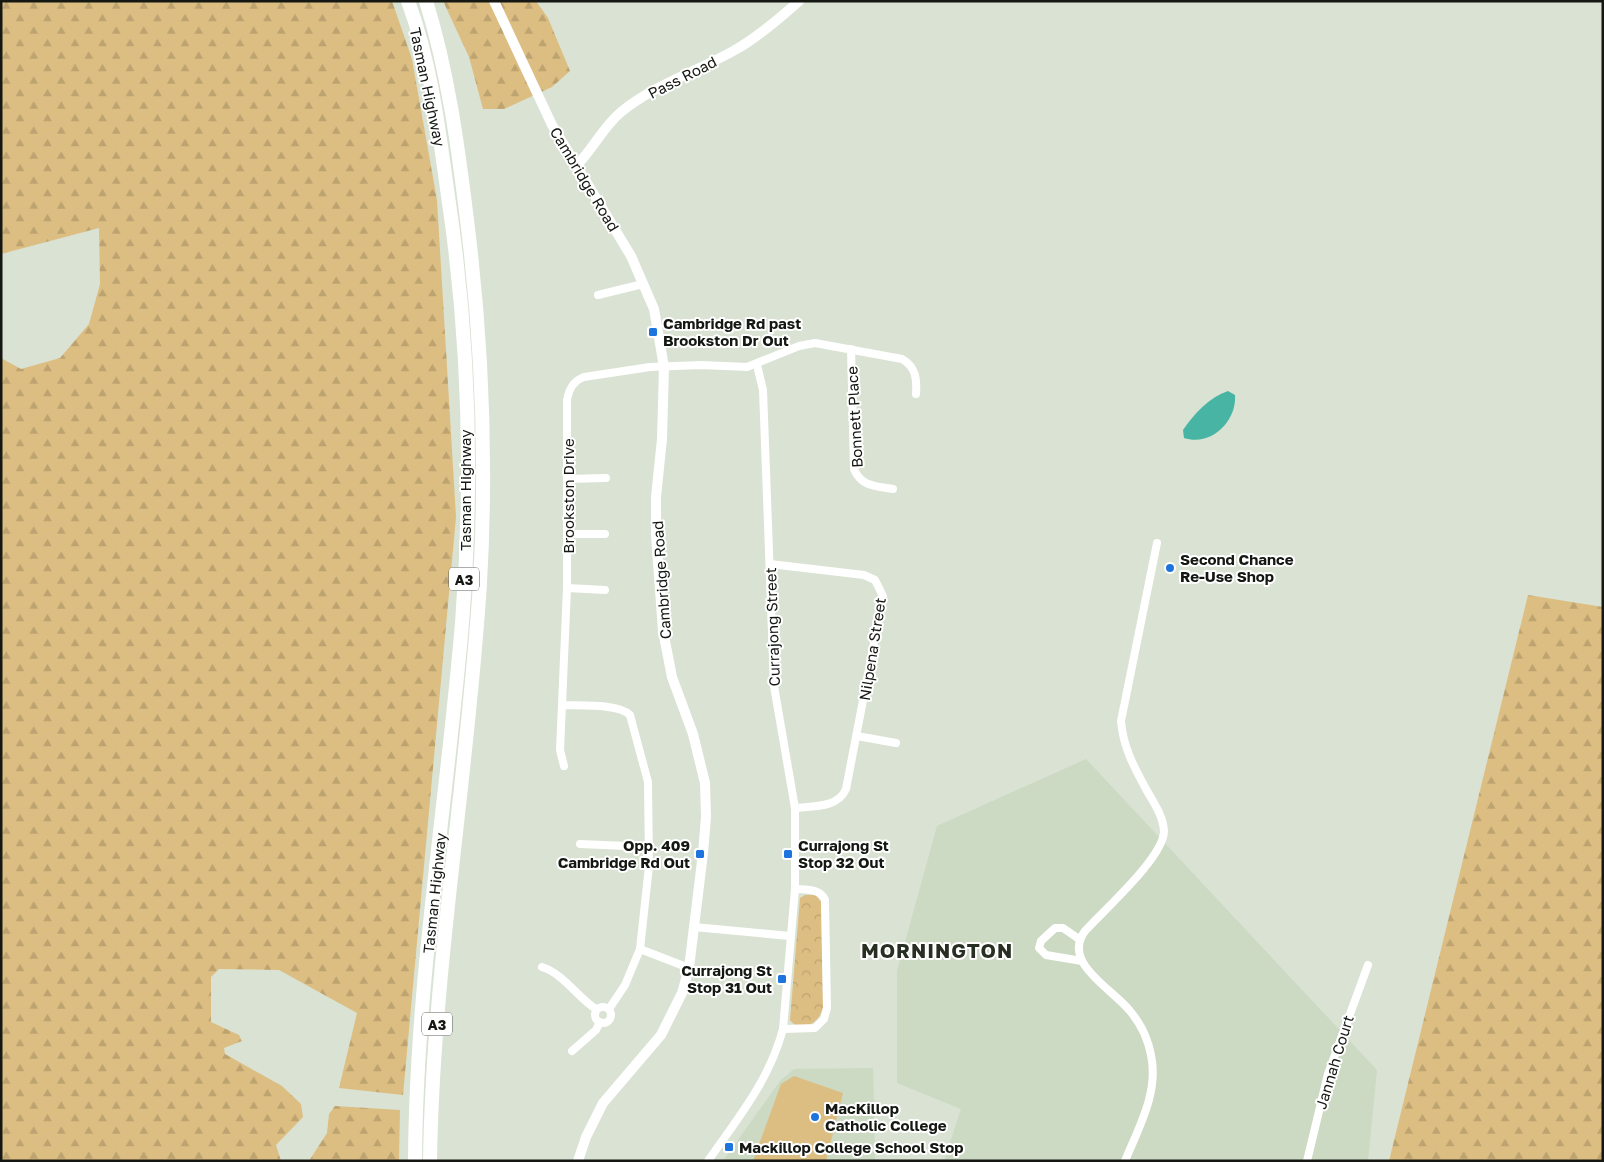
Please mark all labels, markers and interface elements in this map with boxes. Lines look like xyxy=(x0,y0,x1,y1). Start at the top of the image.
street label: Tasman Highway xyxy=(407,26,450,149)
street label: Pass Road xyxy=(645,52,719,102)
street label: Cambridge Road xyxy=(547,123,623,235)
place label: Cambridge Rd past Brookston Dr Out xyxy=(663,314,801,349)
marker: Cambridge Rd past Brookston Dr Out xyxy=(647,326,659,338)
street label: Bonnett Place xyxy=(842,365,866,468)
street label: Tasman Highway xyxy=(456,429,474,551)
street label: Brookston Drive xyxy=(559,438,577,554)
street label: Cambridge Road xyxy=(648,520,674,640)
place label: Second Chance Re-Use Shop xyxy=(1180,550,1294,585)
marker: Second Chance Re-Use Shop xyxy=(1164,562,1176,574)
street label: Currajong Street xyxy=(761,567,783,687)
road number: A3 xyxy=(449,568,479,590)
street label: Nilpena Street xyxy=(855,596,889,702)
street label: Tasman Highway xyxy=(419,831,449,954)
place label: Opp. 409 Cambridge Rd Out xyxy=(558,836,690,871)
place label: Currajong St Stop 32 Out xyxy=(798,836,889,871)
marker: Opp. 409 Cambridge Rd Out xyxy=(694,848,706,860)
marker: Currajong St Stop 32 Out xyxy=(782,848,794,860)
district label: MORNINGTON xyxy=(861,938,1013,962)
place label: Currajong St Stop 31 Out xyxy=(681,961,772,996)
marker: Currajong St Stop 31 Out xyxy=(776,973,788,985)
road number: A3 xyxy=(422,1012,452,1036)
street label: Jannah Court xyxy=(1311,1013,1357,1111)
place label: MacKillop Catholic College xyxy=(825,1099,947,1134)
marker: MacKillop Catholic College xyxy=(809,1111,821,1123)
place label: Mackillop College School Stop xyxy=(739,1138,963,1156)
marker: Mackillop College School Stop xyxy=(723,1141,735,1153)

